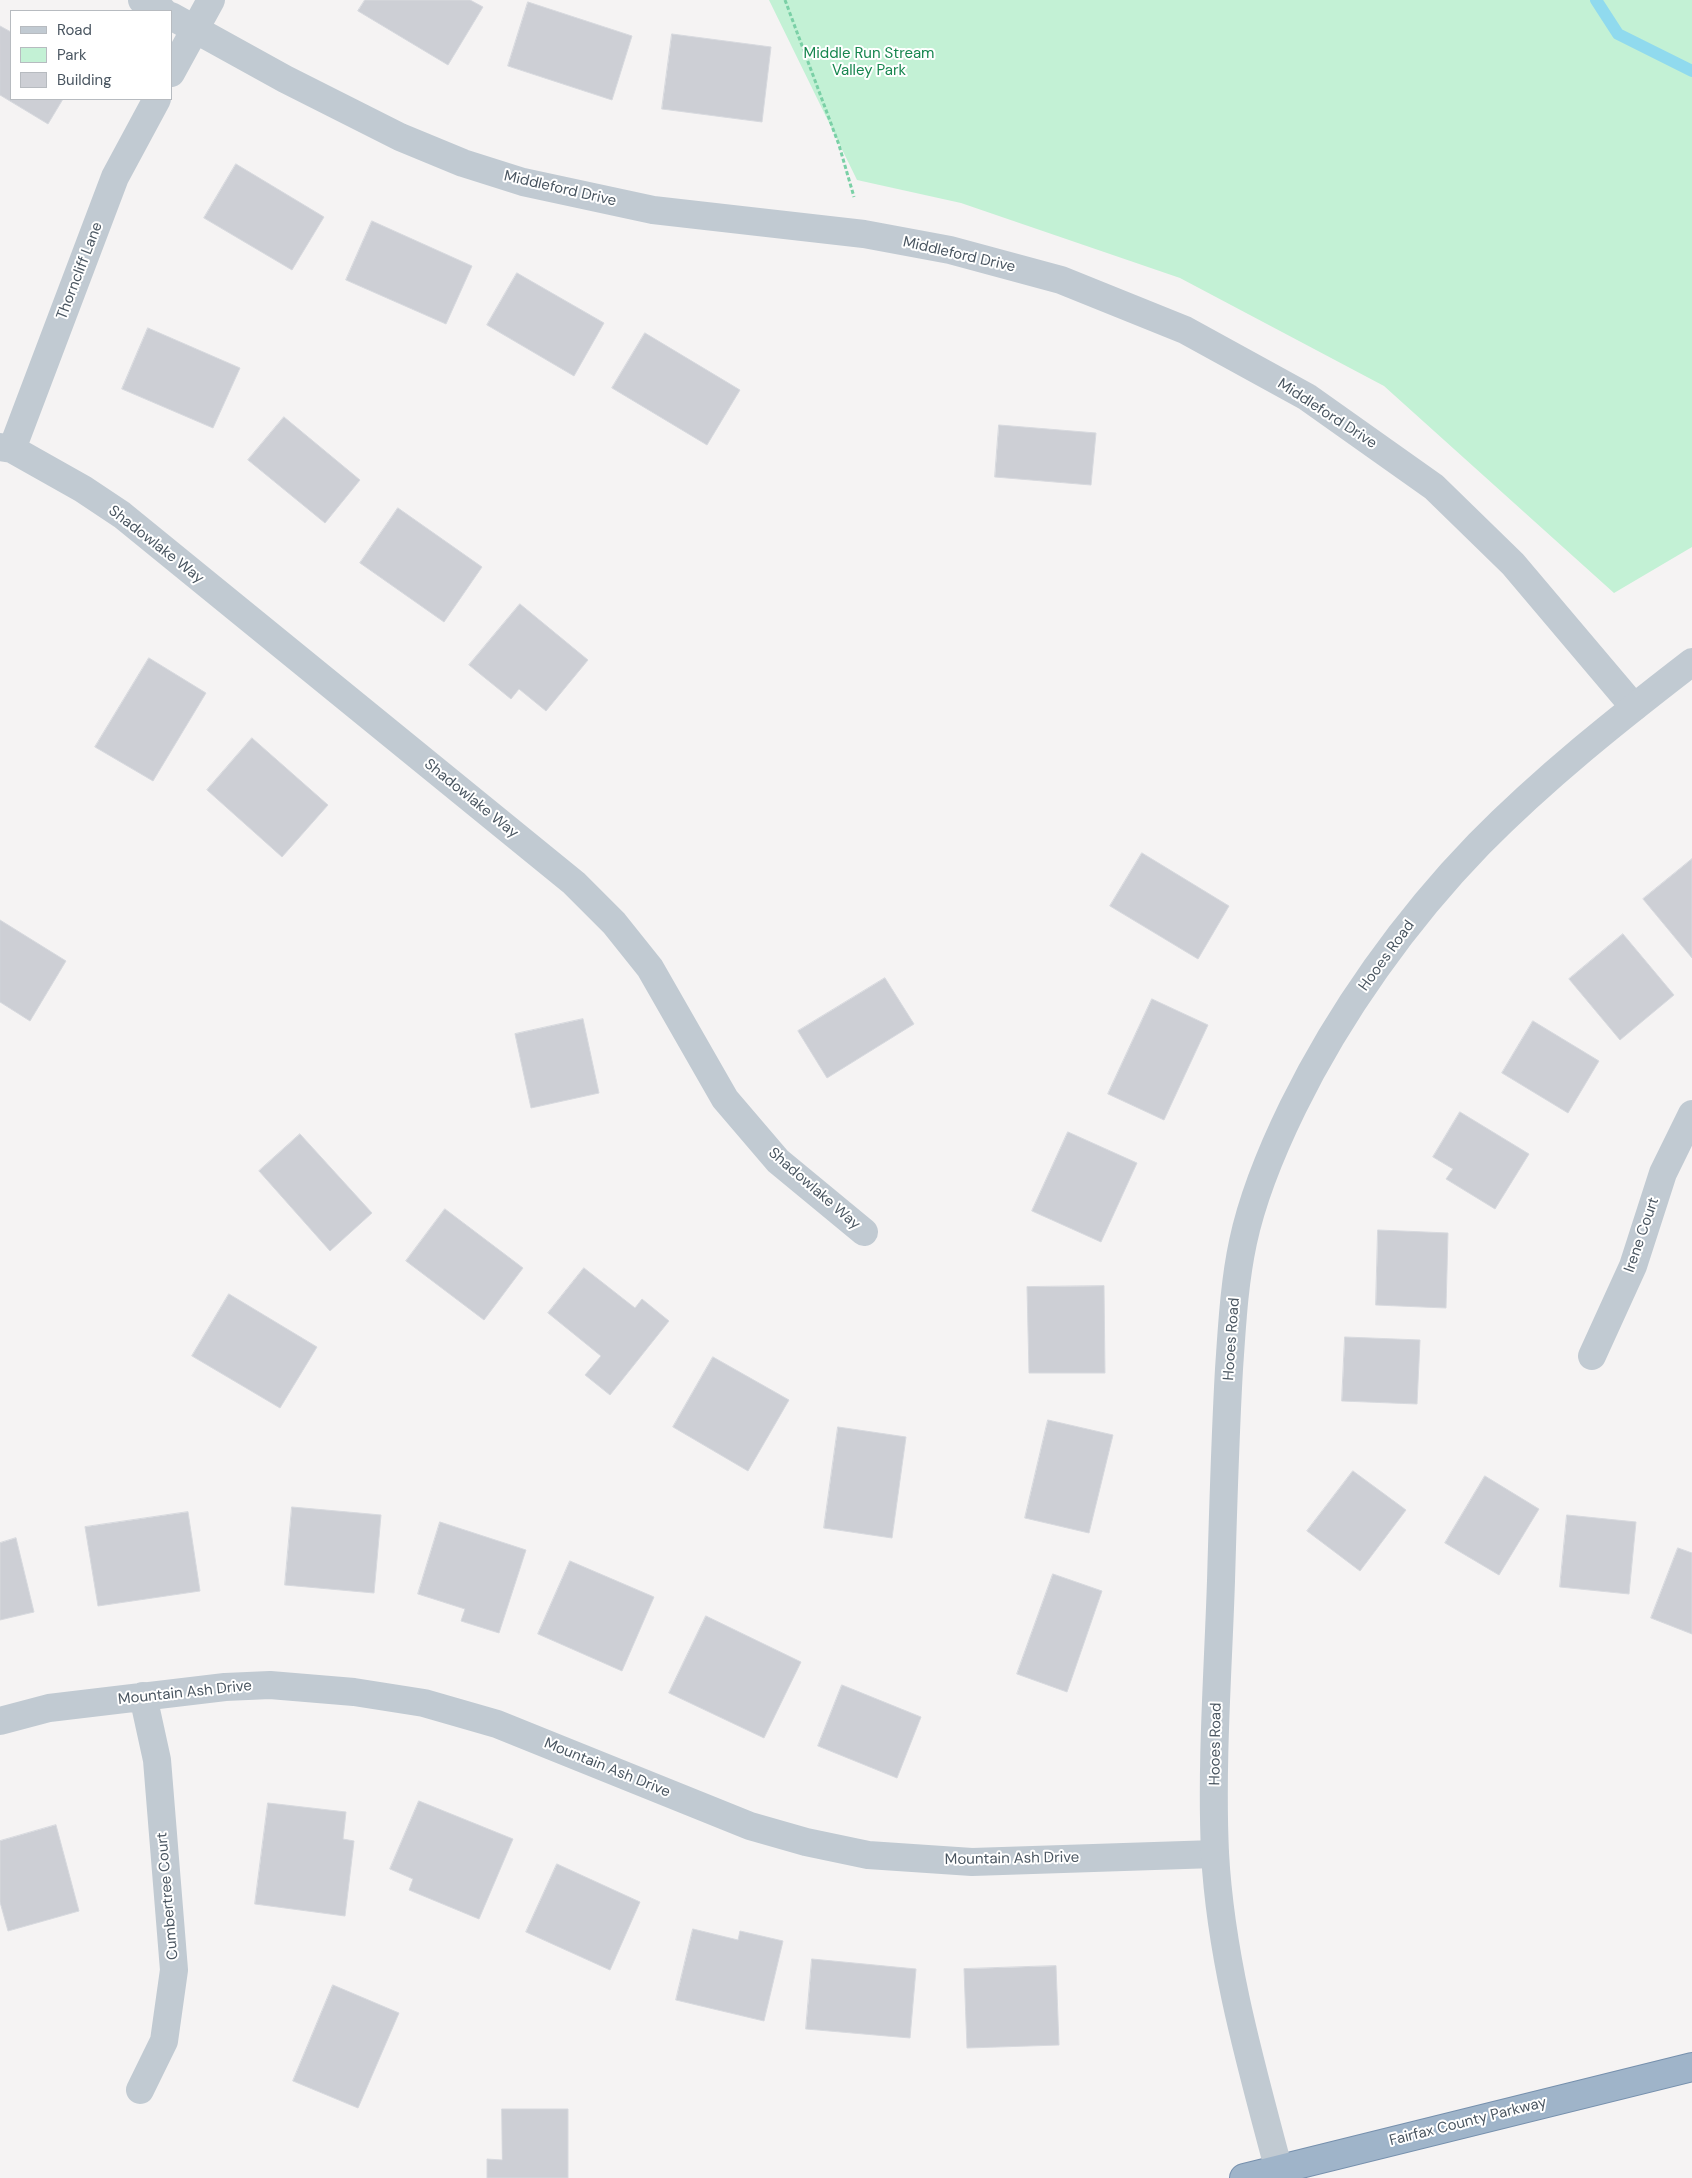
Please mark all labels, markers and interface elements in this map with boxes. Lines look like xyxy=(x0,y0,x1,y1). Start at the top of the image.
legend xyxy=(10,10,172,100)
text: Road xyxy=(57,20,92,40)
text: Park xyxy=(57,45,87,65)
park label: Middle Run Stream Valley Park xyxy=(804,45,934,80)
text: Building xyxy=(57,70,112,90)
street label: Middleford Drive xyxy=(502,167,618,211)
street label: Thorncliff Lane xyxy=(53,220,107,322)
street label: Middleford Drive xyxy=(901,233,1017,277)
street label: Middleford Drive xyxy=(1274,375,1380,453)
street label: Shadowlake Way xyxy=(105,502,207,588)
street label: Shadowlake Way xyxy=(420,755,522,843)
street label: Hooes Road xyxy=(1355,917,1419,995)
street label: Shadowlake Way xyxy=(764,1144,864,1234)
street label: Irene Court xyxy=(1621,1195,1663,1275)
street label: Hooes Road xyxy=(1220,1297,1244,1381)
street label: Mountain Ash Drive xyxy=(117,1677,253,1709)
street label: Hooes Road xyxy=(1206,1702,1226,1786)
street label: Mountain Ash Drive xyxy=(541,1734,673,1802)
street label: Cumbertree Court xyxy=(153,1831,183,1961)
street label: Mountain Ash Drive xyxy=(945,1849,1079,1869)
street label: Fairfax County Parkway xyxy=(1388,2094,1548,2150)

